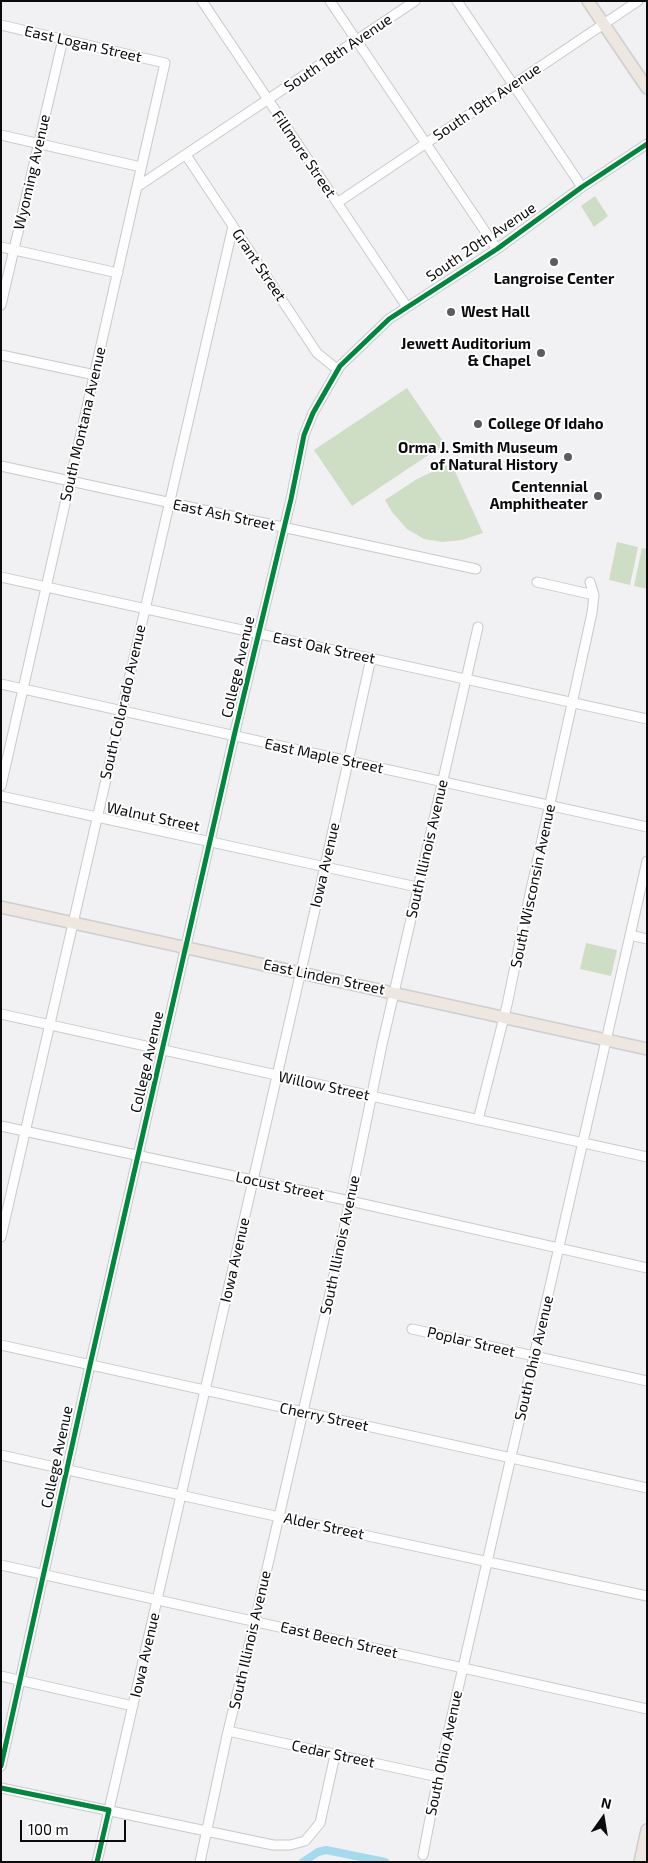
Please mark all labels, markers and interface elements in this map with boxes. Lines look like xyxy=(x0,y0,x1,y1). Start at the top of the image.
street label: South 18th Avenue xyxy=(281,10,395,96)
street label: East Logan Street xyxy=(23,22,143,66)
street label: South 19th Avenue xyxy=(430,59,544,145)
street label: Fillmore Street xyxy=(268,107,340,201)
street label: Wyoming Avenue xyxy=(10,112,54,232)
street label: South 20th Avenue xyxy=(423,199,539,285)
street label: Grant Street xyxy=(228,226,290,304)
marker: Langroise Center xyxy=(548,256,560,268)
place label: Langroise Center xyxy=(494,270,614,288)
place label: West Hall xyxy=(461,303,530,321)
marker: West Hall xyxy=(445,306,457,318)
place label: Jewett Auditorium & Chapel xyxy=(401,335,531,370)
street label: South Montana Avenue xyxy=(56,345,110,503)
marker: Jewett Auditorium & Chapel xyxy=(535,347,547,359)
place label: College Of Idaho xyxy=(488,415,604,433)
marker: College Of Idaho xyxy=(472,418,484,430)
place label: Orma J. Smith Museum of Natural History xyxy=(398,439,558,474)
marker: Orma J. Smith Museum of Natural History xyxy=(562,451,574,463)
place label: Centennial Amphitheater xyxy=(490,478,588,513)
marker: Centennial Amphitheater xyxy=(592,490,604,502)
street label: East Ash Street xyxy=(171,495,277,535)
street label: College Avenue xyxy=(218,614,258,720)
street label: South Colorado Avenue xyxy=(96,623,150,781)
street label: East Oak Street xyxy=(271,628,377,668)
street label: East Maple Street xyxy=(263,735,385,777)
street label: South Illinois Avenue xyxy=(402,778,452,920)
street label: Walnut Street xyxy=(105,798,201,836)
street label: South Wisconsin Avenue xyxy=(507,802,559,970)
street label: Iowa Avenue xyxy=(306,821,344,909)
street label: East Linden Street xyxy=(262,955,386,999)
street label: College Avenue xyxy=(127,1009,167,1115)
street label: Willow Street xyxy=(277,1068,371,1104)
street label: Locust Street xyxy=(234,1168,326,1204)
street label: South Illinois Avenue xyxy=(316,1174,364,1316)
street label: Iowa Avenue xyxy=(216,1216,254,1304)
street label: South Ohio Avenue xyxy=(511,1294,557,1422)
street label: Poplar Street xyxy=(425,1323,517,1361)
street label: Cherry Street xyxy=(278,1399,370,1435)
street label: College Avenue xyxy=(37,1404,77,1510)
street label: Alder Street xyxy=(282,1509,366,1543)
street label: South Illinois Avenue xyxy=(225,1569,275,1711)
street label: Iowa Avenue xyxy=(126,1611,164,1699)
street label: East Beech Street xyxy=(279,1618,399,1662)
street label: South Ohio Avenue xyxy=(422,1689,466,1817)
street label: Cedar Street xyxy=(290,1736,376,1772)
north arrow xyxy=(578,1793,628,1843)
text: N xyxy=(600,1793,613,1812)
scale bar xyxy=(22,1810,129,1842)
text: 100 m xyxy=(28,1820,69,1838)

